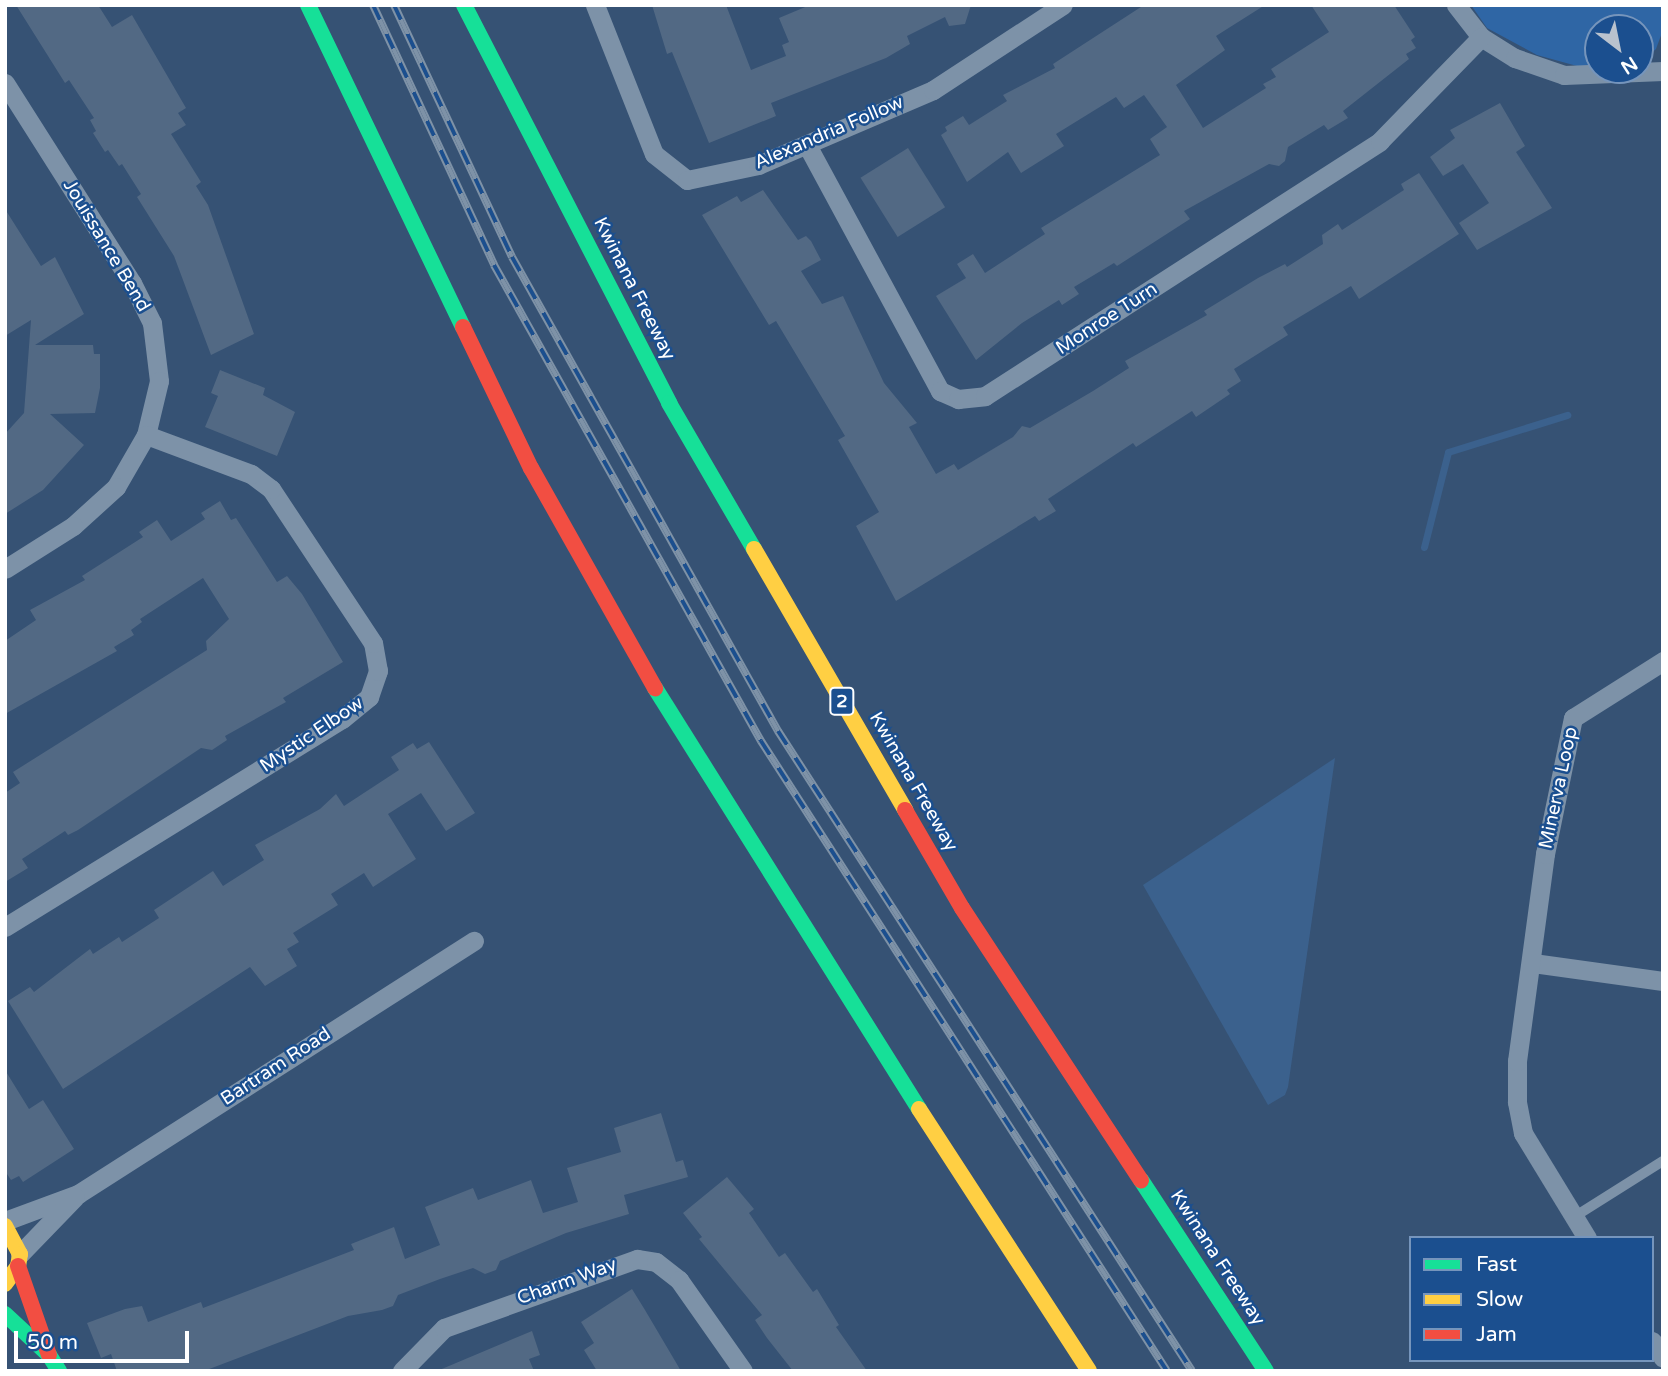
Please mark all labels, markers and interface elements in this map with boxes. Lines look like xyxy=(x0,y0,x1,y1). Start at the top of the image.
north arrow xyxy=(1584,14,1654,84)
text: N xyxy=(1617,52,1641,78)
street label: Alexandria Follow xyxy=(751,91,907,175)
street label: Jouissance Bend xyxy=(58,176,154,316)
street label: Kwinana Freeway xyxy=(588,214,680,364)
street label: Monroe Turn xyxy=(1052,278,1162,360)
road number: 2 xyxy=(828,686,856,716)
street label: Mystic Elbow xyxy=(256,692,368,778)
street label: Kwinana Freeway xyxy=(864,708,962,856)
street label: Minerva Loop xyxy=(1535,725,1583,851)
street label: Bartram Road xyxy=(217,1023,335,1111)
street label: Kwinana Freeway xyxy=(1165,1186,1269,1330)
legend xyxy=(1409,1236,1654,1362)
text: Fast xyxy=(1476,1252,1517,1277)
street label: Charm Way xyxy=(514,1253,620,1311)
text: Slow xyxy=(1476,1287,1523,1312)
scale bar xyxy=(18,1316,192,1360)
text: Jam xyxy=(1476,1322,1517,1347)
text: 50 m xyxy=(27,1330,78,1355)

